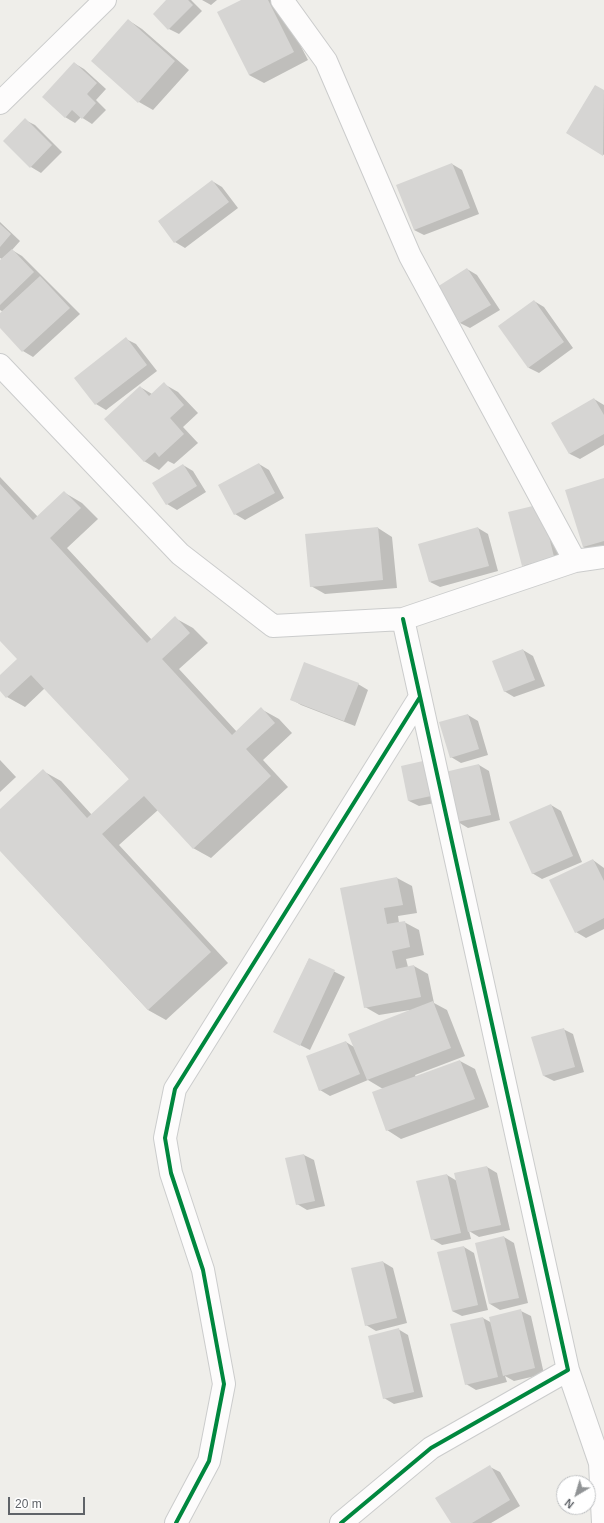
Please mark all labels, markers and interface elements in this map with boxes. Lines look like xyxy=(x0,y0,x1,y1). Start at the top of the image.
north arrow xyxy=(556,1475,596,1515)
scale bar xyxy=(10,1489,87,1515)
text: N xyxy=(562,1496,576,1511)
text: 20 m xyxy=(15,1497,42,1511)

